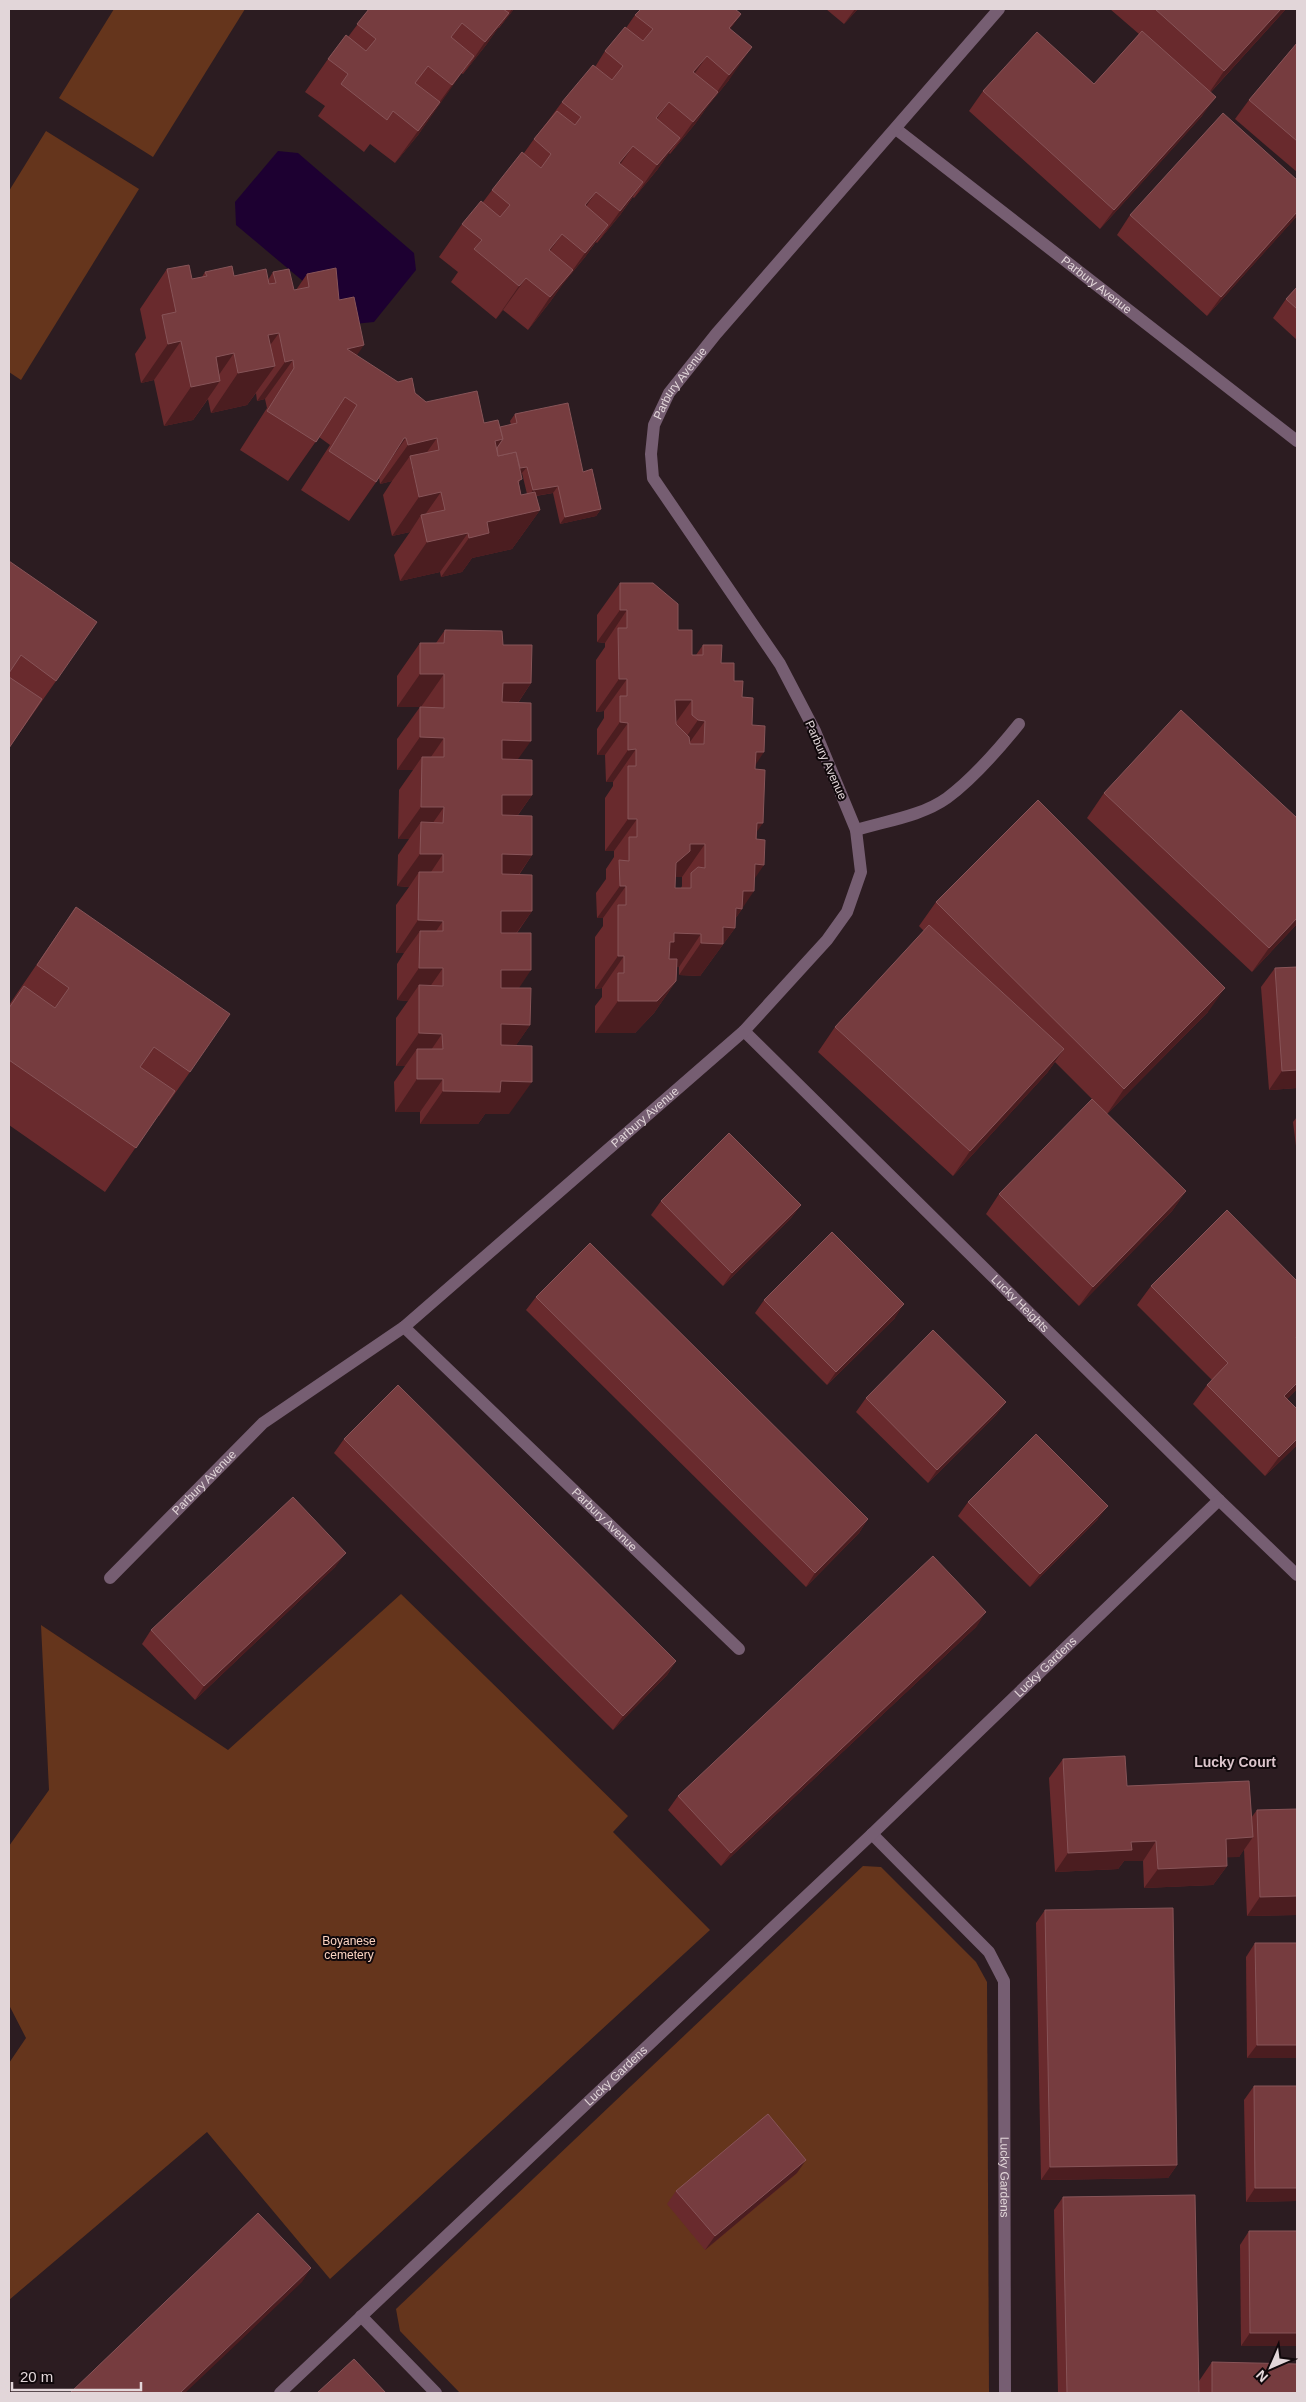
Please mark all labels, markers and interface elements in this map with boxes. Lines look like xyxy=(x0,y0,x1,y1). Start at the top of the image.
street label: Parbury Avenue xyxy=(1059,253,1135,317)
street label: Parbury Avenue xyxy=(651,344,710,422)
street label: Parbury Avenue xyxy=(802,718,850,802)
street label: Parbury Avenue xyxy=(608,1084,682,1150)
street label: Lucky Heights xyxy=(988,1272,1052,1335)
street label: Parbury Avenue xyxy=(169,1447,239,1518)
street label: Parbury Avenue xyxy=(569,1485,640,1554)
street label: Lucky Gardens xyxy=(1012,1634,1079,1700)
district label: Lucky Court xyxy=(1194,1754,1276,1770)
park label: Boyanese cemetery xyxy=(322,1934,376,1962)
street label: Lucky Gardens xyxy=(582,2043,650,2109)
street label: Lucky Gardens xyxy=(997,2137,1012,2218)
north arrow xyxy=(1246,2342,1296,2392)
scale bar xyxy=(12,2360,141,2392)
text: N xyxy=(1253,2367,1271,2385)
text: 20 m xyxy=(20,2368,53,2385)

